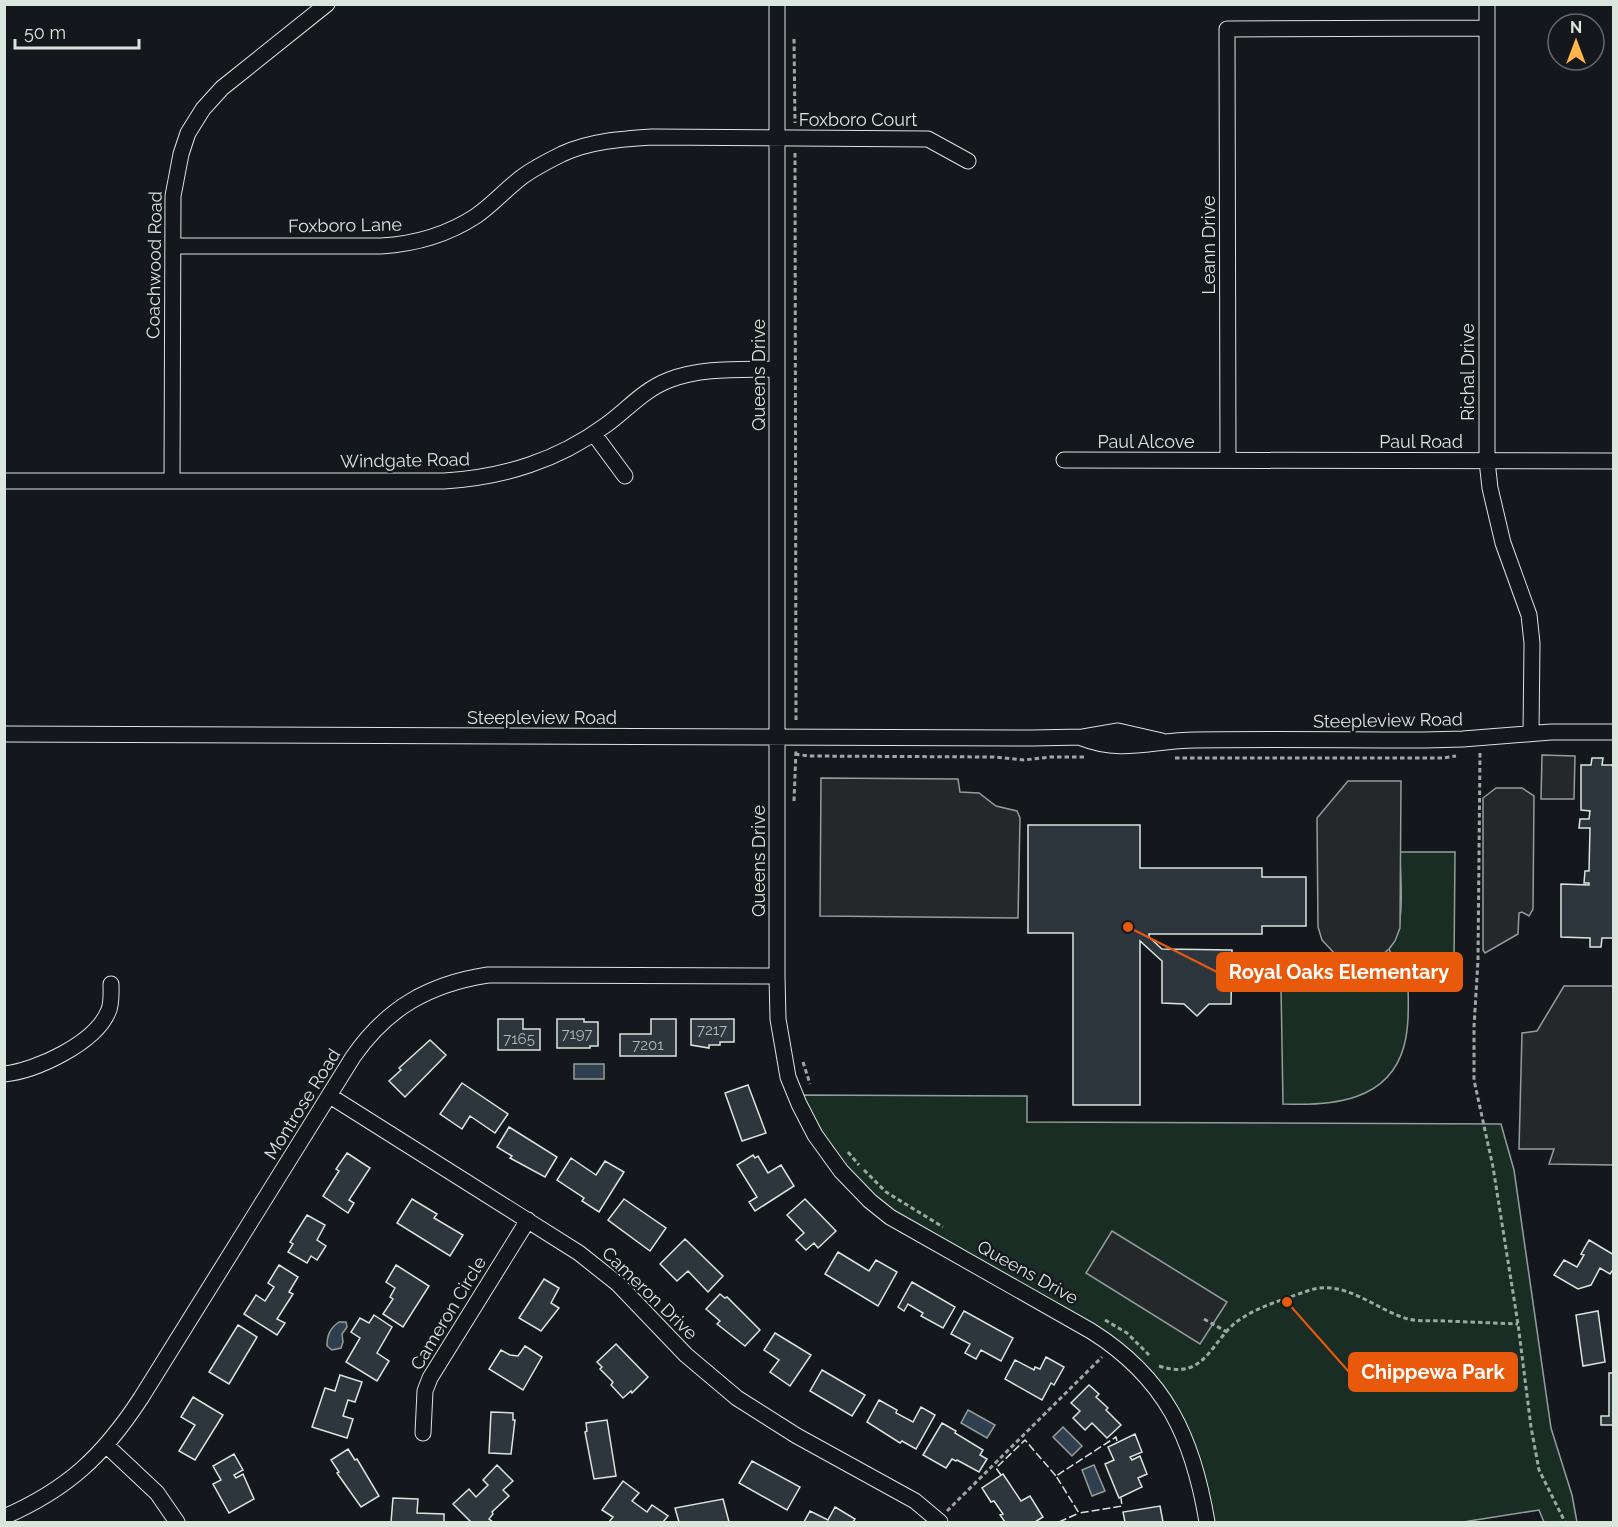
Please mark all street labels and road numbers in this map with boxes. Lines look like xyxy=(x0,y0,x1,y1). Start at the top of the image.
street label: Foxboro Court xyxy=(799,109,917,130)
street label: Coachwood Road xyxy=(142,191,166,339)
street label: Leann Drive xyxy=(1198,195,1219,295)
street label: Foxboro Lane xyxy=(288,214,403,236)
street label: Queens Drive xyxy=(748,319,769,431)
street label: Richal Drive xyxy=(1457,323,1478,421)
street label: Paul Alcove xyxy=(1097,431,1195,452)
street label: Paul Road xyxy=(1379,431,1463,452)
street label: Windgate Road xyxy=(340,448,470,472)
street label: Steepleview Road xyxy=(467,707,617,728)
street label: Steepleview Road xyxy=(1313,708,1463,732)
street label: Queens Drive xyxy=(748,805,769,917)
street label: Montrose Road xyxy=(260,1045,344,1163)
street label: Queens Drive xyxy=(974,1236,1082,1309)
street label: Cameron Drive xyxy=(598,1242,702,1344)
street label: Cameron Circle xyxy=(406,1252,490,1374)

